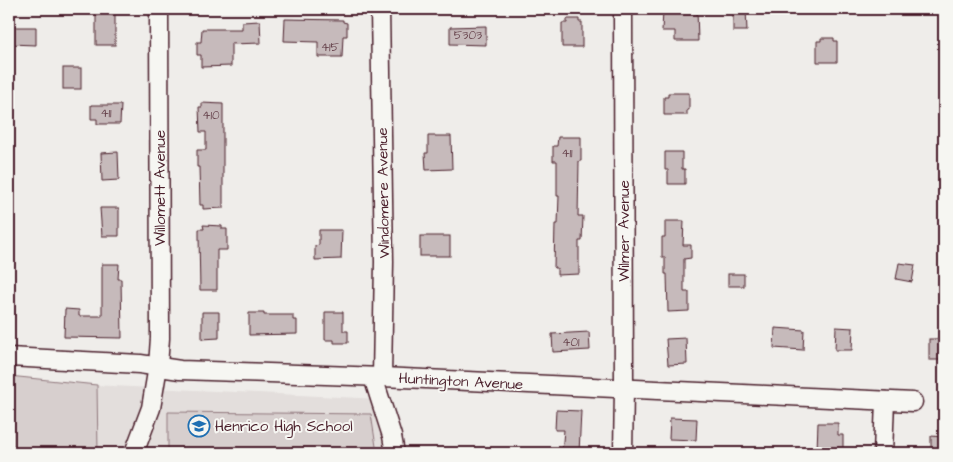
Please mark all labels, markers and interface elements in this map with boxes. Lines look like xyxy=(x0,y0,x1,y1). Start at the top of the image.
house number: 5303 xyxy=(454,27,482,44)
house number: 415 xyxy=(321,39,340,56)
house number: 411 xyxy=(100,105,112,122)
house number: 410 xyxy=(202,107,220,124)
street label: Windomere Avenue xyxy=(372,127,395,259)
street label: Willomett Avenue xyxy=(150,130,171,246)
house number: 411 xyxy=(561,145,573,162)
street label: Wilmer Avenue xyxy=(614,180,635,282)
house number: 401 xyxy=(562,334,580,351)
street label: Huntington Avenue xyxy=(398,368,524,396)
school or university icon: Henrico High School xyxy=(187,414,211,438)
place label: Henrico High School xyxy=(215,416,353,438)

